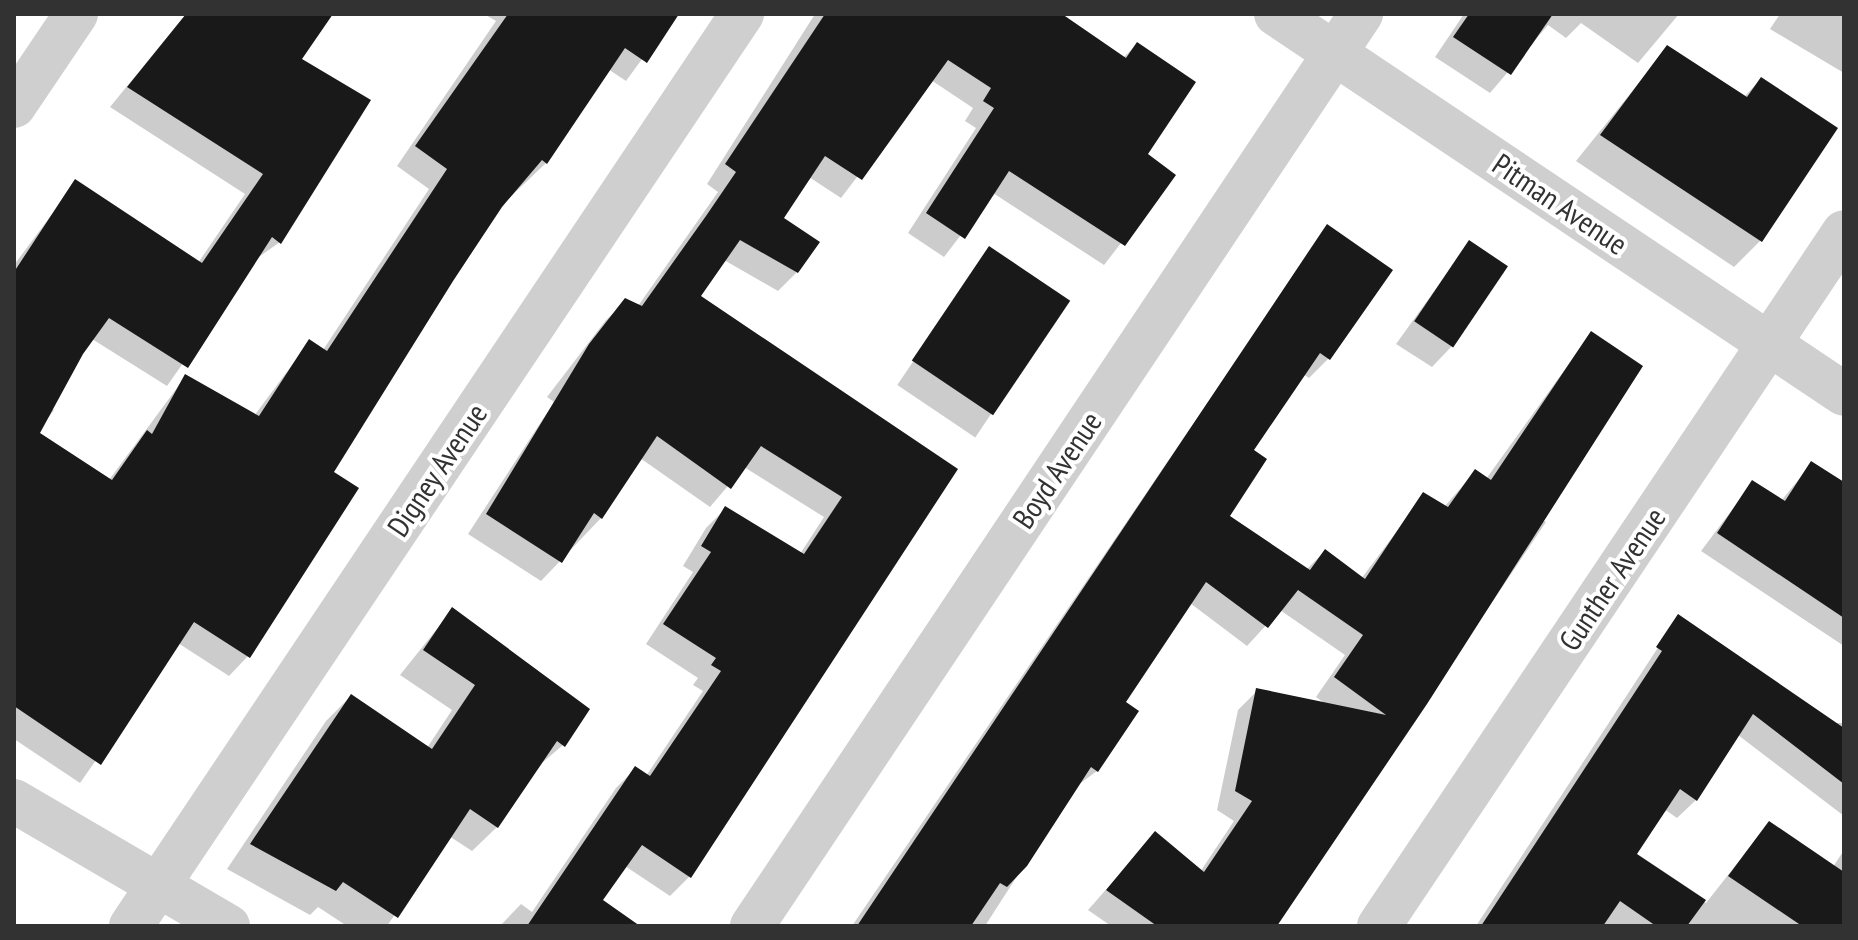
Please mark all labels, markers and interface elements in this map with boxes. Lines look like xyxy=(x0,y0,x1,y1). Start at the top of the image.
street label: Pitman Avenue xyxy=(1486,146,1634,262)
street label: Digney Avenue xyxy=(379,396,495,544)
street label: Boyd Avenue xyxy=(1005,405,1109,535)
street label: Gunther Avenue xyxy=(1551,500,1673,658)

